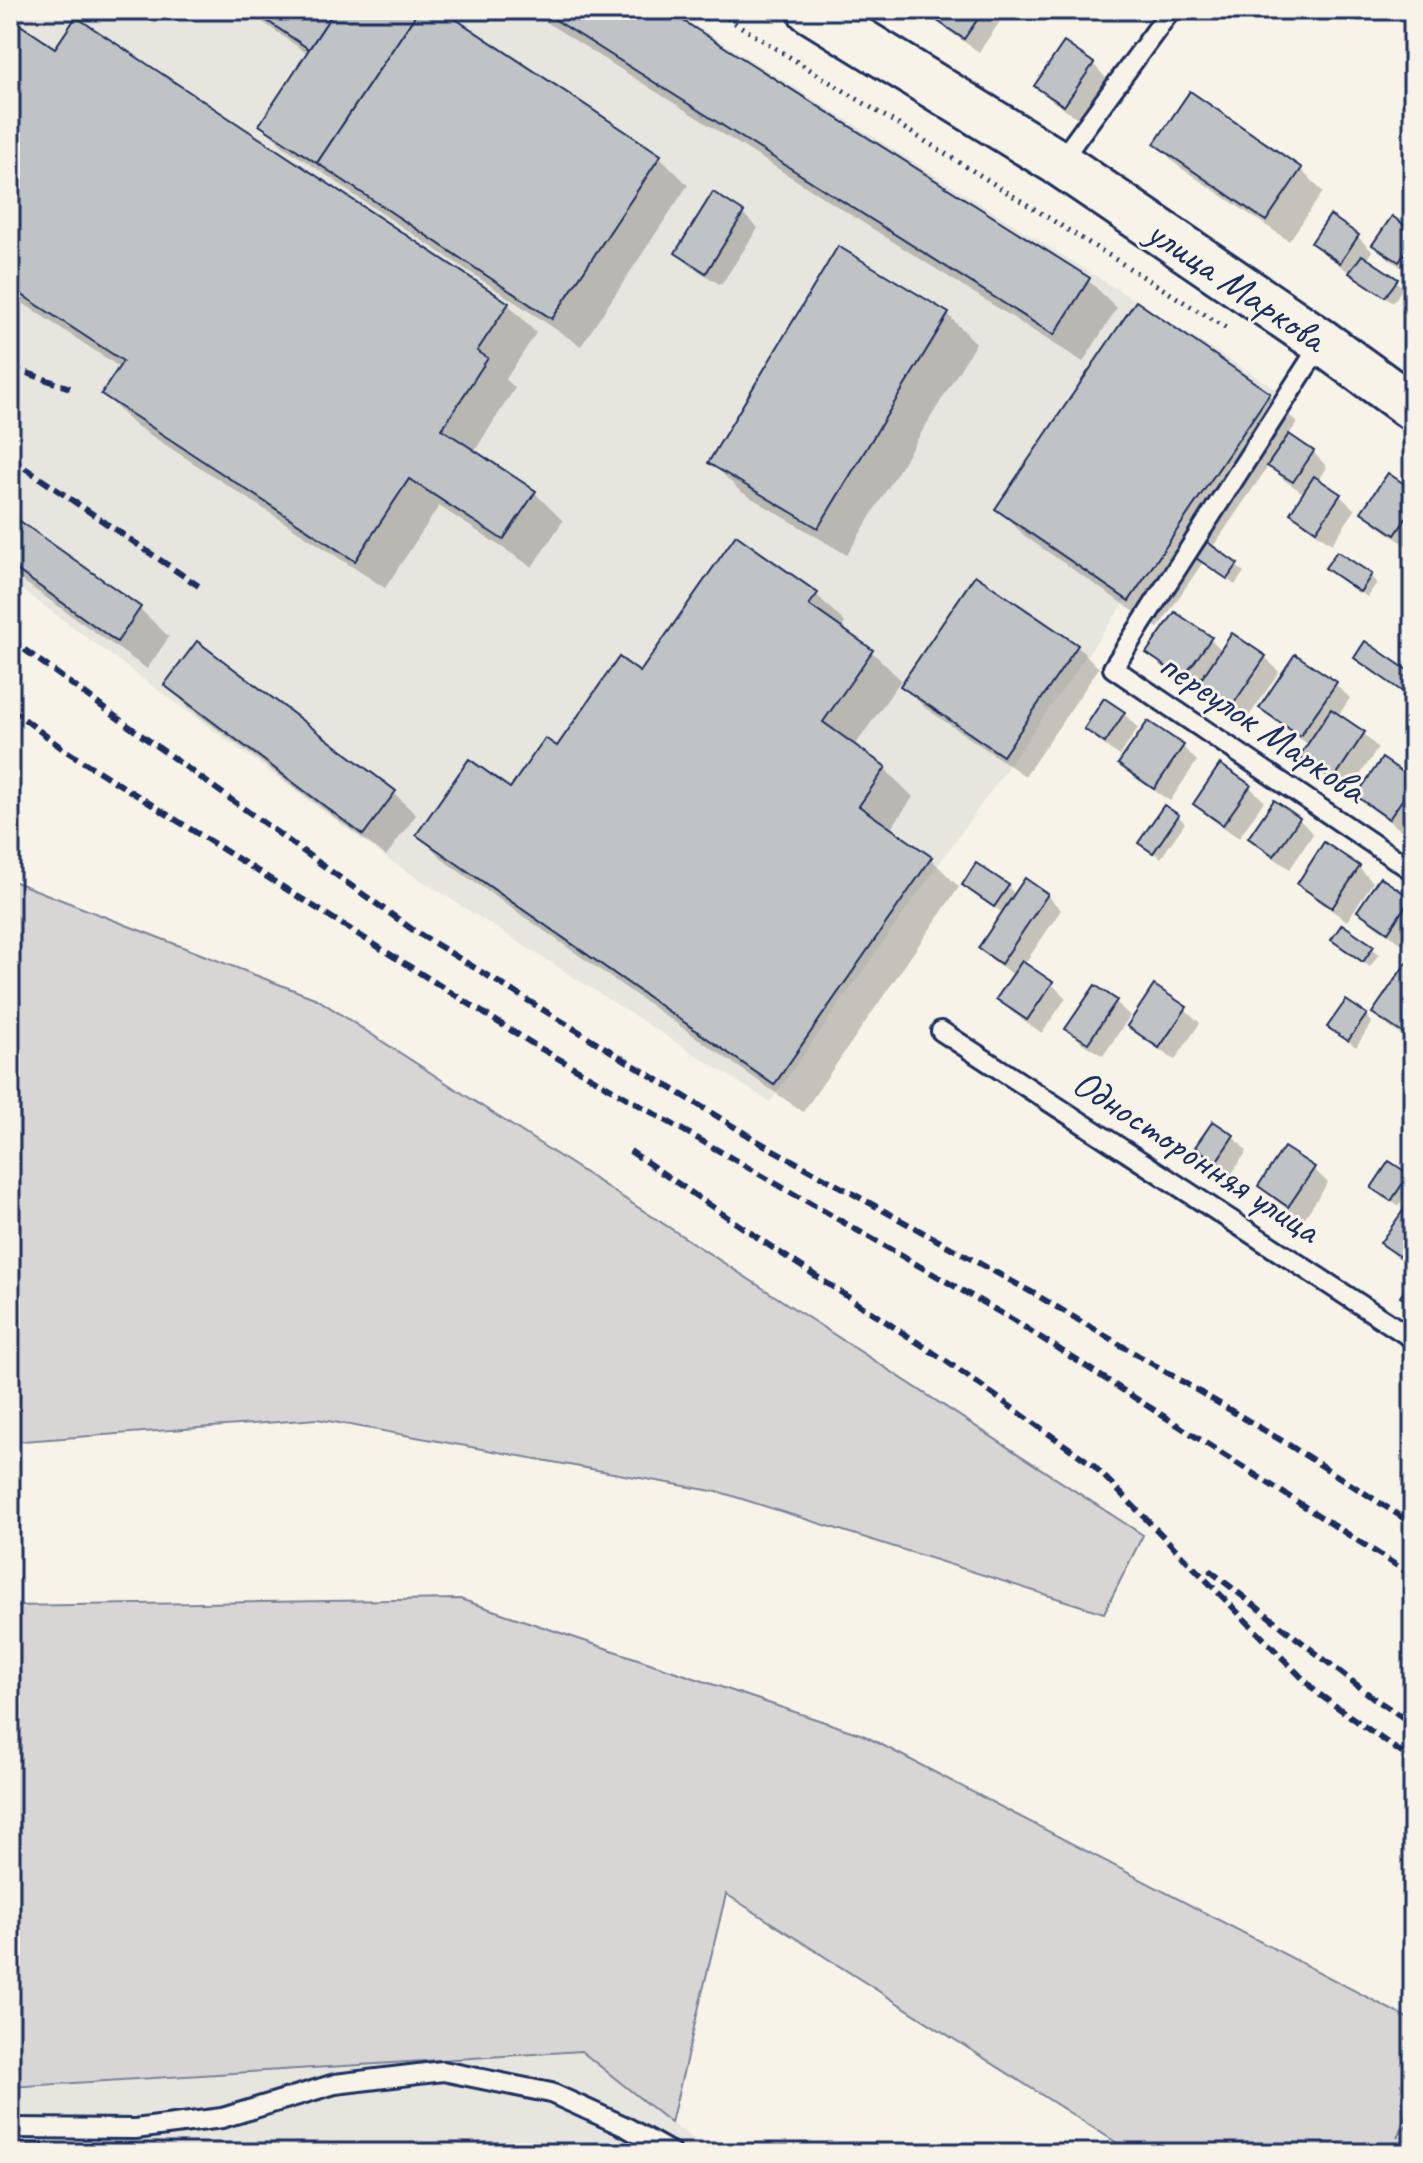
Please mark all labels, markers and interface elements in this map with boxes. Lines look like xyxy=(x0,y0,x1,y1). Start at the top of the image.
street label: улица Маркова xyxy=(1136,206,1338,365)
street label: переулок Маркова xyxy=(1149,639,1378,816)
street label: Односторонняя улица xyxy=(1063,1057,1332,1256)

